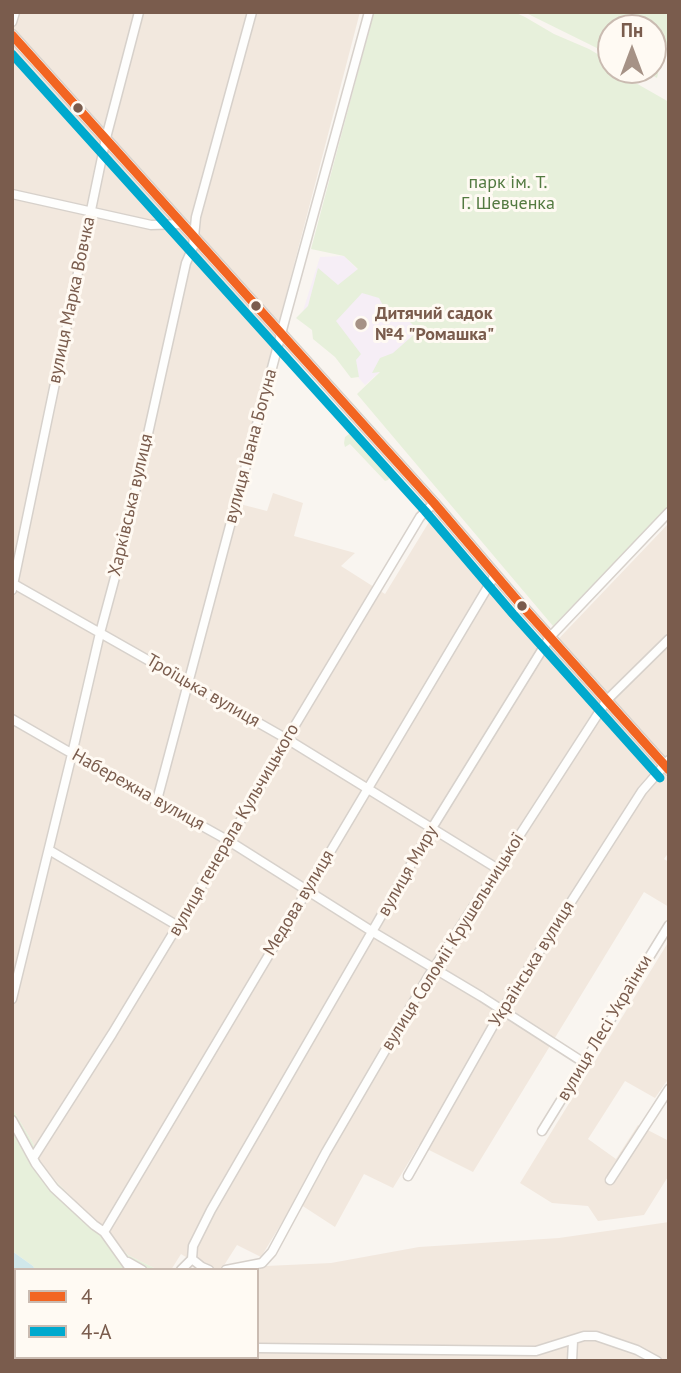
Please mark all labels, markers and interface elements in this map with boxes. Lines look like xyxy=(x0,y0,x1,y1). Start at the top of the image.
north arrow xyxy=(597,14,667,84)
text: Пн xyxy=(621,18,643,42)
unlabelled marker xyxy=(71,101,85,115)
park label: парк ім. Т. Г. Шевченка xyxy=(461,172,555,214)
street label: вулиця Марка Вовчка xyxy=(44,215,100,385)
unlabelled marker xyxy=(249,299,263,313)
place label: Дитячий садок №4 "Ромашка" xyxy=(375,303,494,346)
marker: Дитячий садок №4 "Ромашка" xyxy=(353,316,369,332)
street label: вулиця Івана Богуна xyxy=(220,366,282,526)
street label: Харківська вулиця xyxy=(104,432,158,578)
unlabelled marker xyxy=(515,599,529,613)
street label: Троїцька вулиця xyxy=(142,650,264,732)
street label: вулиця генерала Кульчицького xyxy=(164,720,304,940)
street label: Набережна вулиця xyxy=(68,745,208,835)
street label: вулиця Миру xyxy=(373,822,443,920)
street label: вулиця Соломії Крушельницької xyxy=(377,829,529,1055)
street label: Медова вулиця xyxy=(259,846,339,960)
street label: Українська вулиця xyxy=(485,897,579,1031)
street label: вулиця Лесі Українки xyxy=(553,951,657,1105)
legend xyxy=(14,1268,259,1359)
text: 4 xyxy=(81,1283,92,1310)
text: 4-А xyxy=(81,1318,111,1345)

